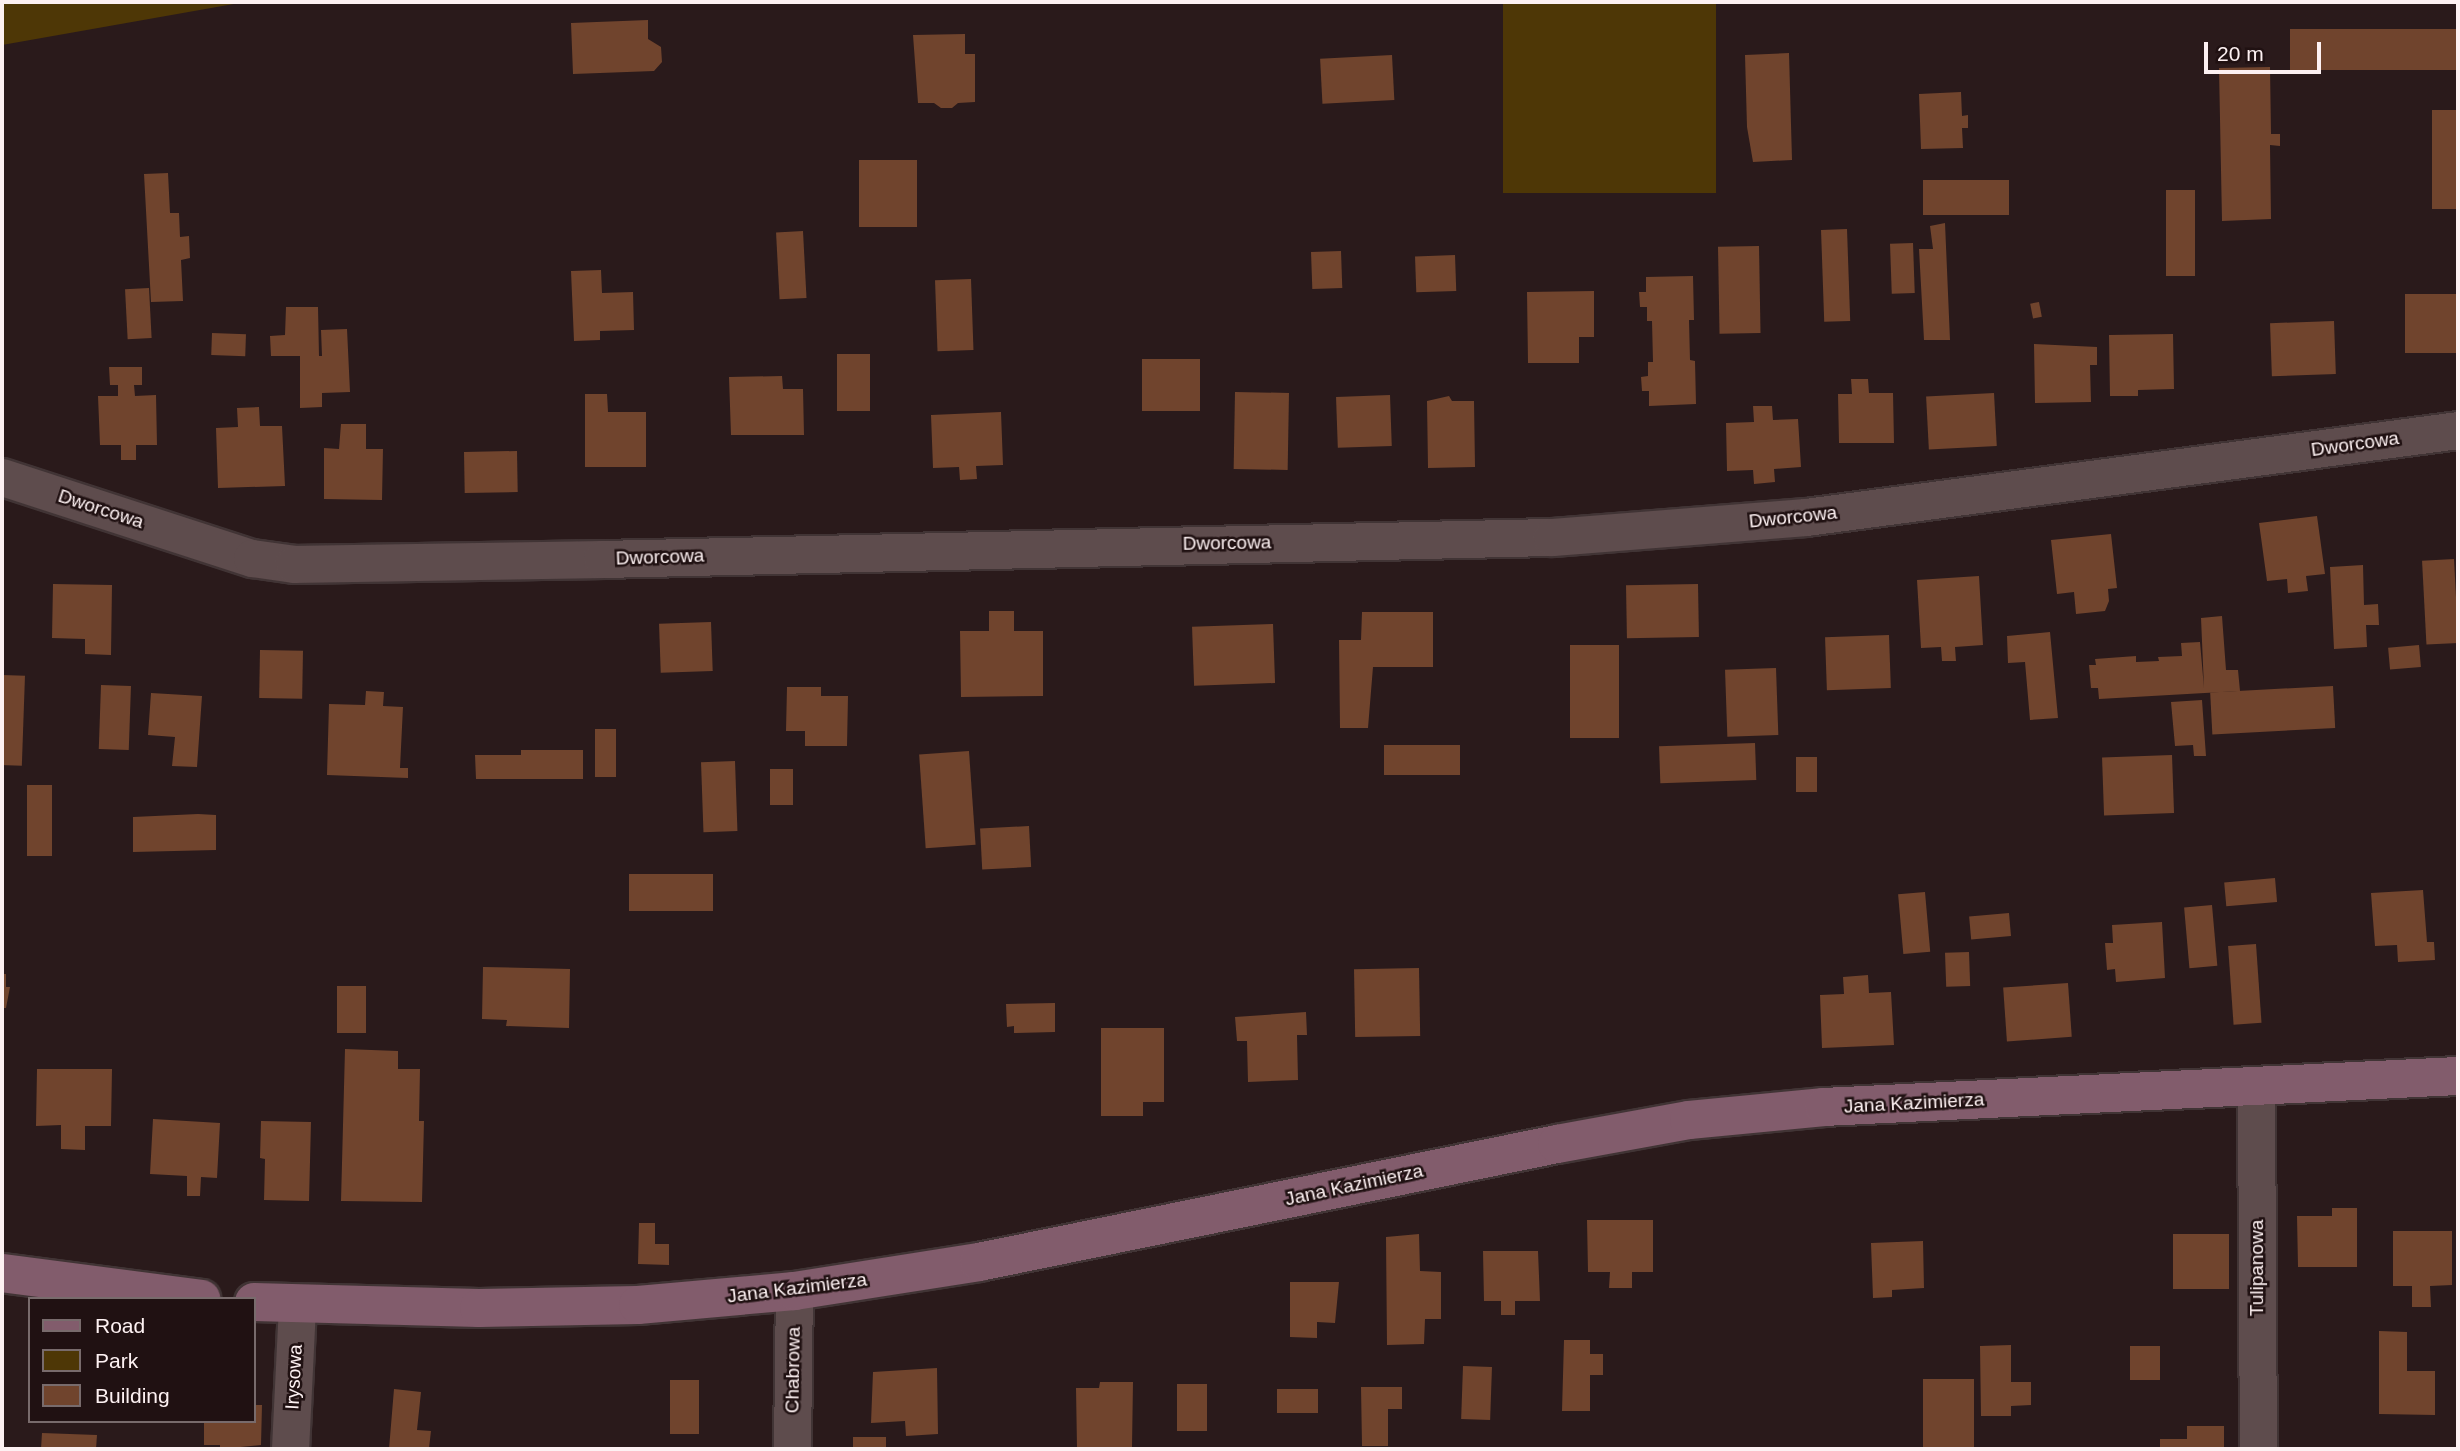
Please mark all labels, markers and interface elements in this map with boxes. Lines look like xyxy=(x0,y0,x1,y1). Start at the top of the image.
scale bar xyxy=(2208,28,2325,72)
text: 20 m xyxy=(2217,42,2264,65)
street label: Dworcowa xyxy=(2309,427,2401,461)
street label: Dworcowa xyxy=(55,484,147,534)
street label: Dworcowa xyxy=(1748,501,1838,533)
street label: Dworcowa xyxy=(1182,531,1272,555)
street label: Dworcowa xyxy=(615,544,705,570)
street label: Jana Kazimierza xyxy=(1843,1088,1985,1118)
street label: Jana Kazimierza xyxy=(1283,1159,1425,1211)
street label: Tulipanowa xyxy=(2246,1220,2268,1316)
street label: Jana Kazimierza xyxy=(726,1268,868,1308)
legend xyxy=(28,1297,256,1423)
text: Road xyxy=(95,1314,145,1337)
street label: Chabrowa xyxy=(781,1327,805,1413)
street label: Irysowa xyxy=(281,1344,307,1410)
text: Park xyxy=(95,1349,138,1372)
text: Building xyxy=(95,1384,170,1407)

